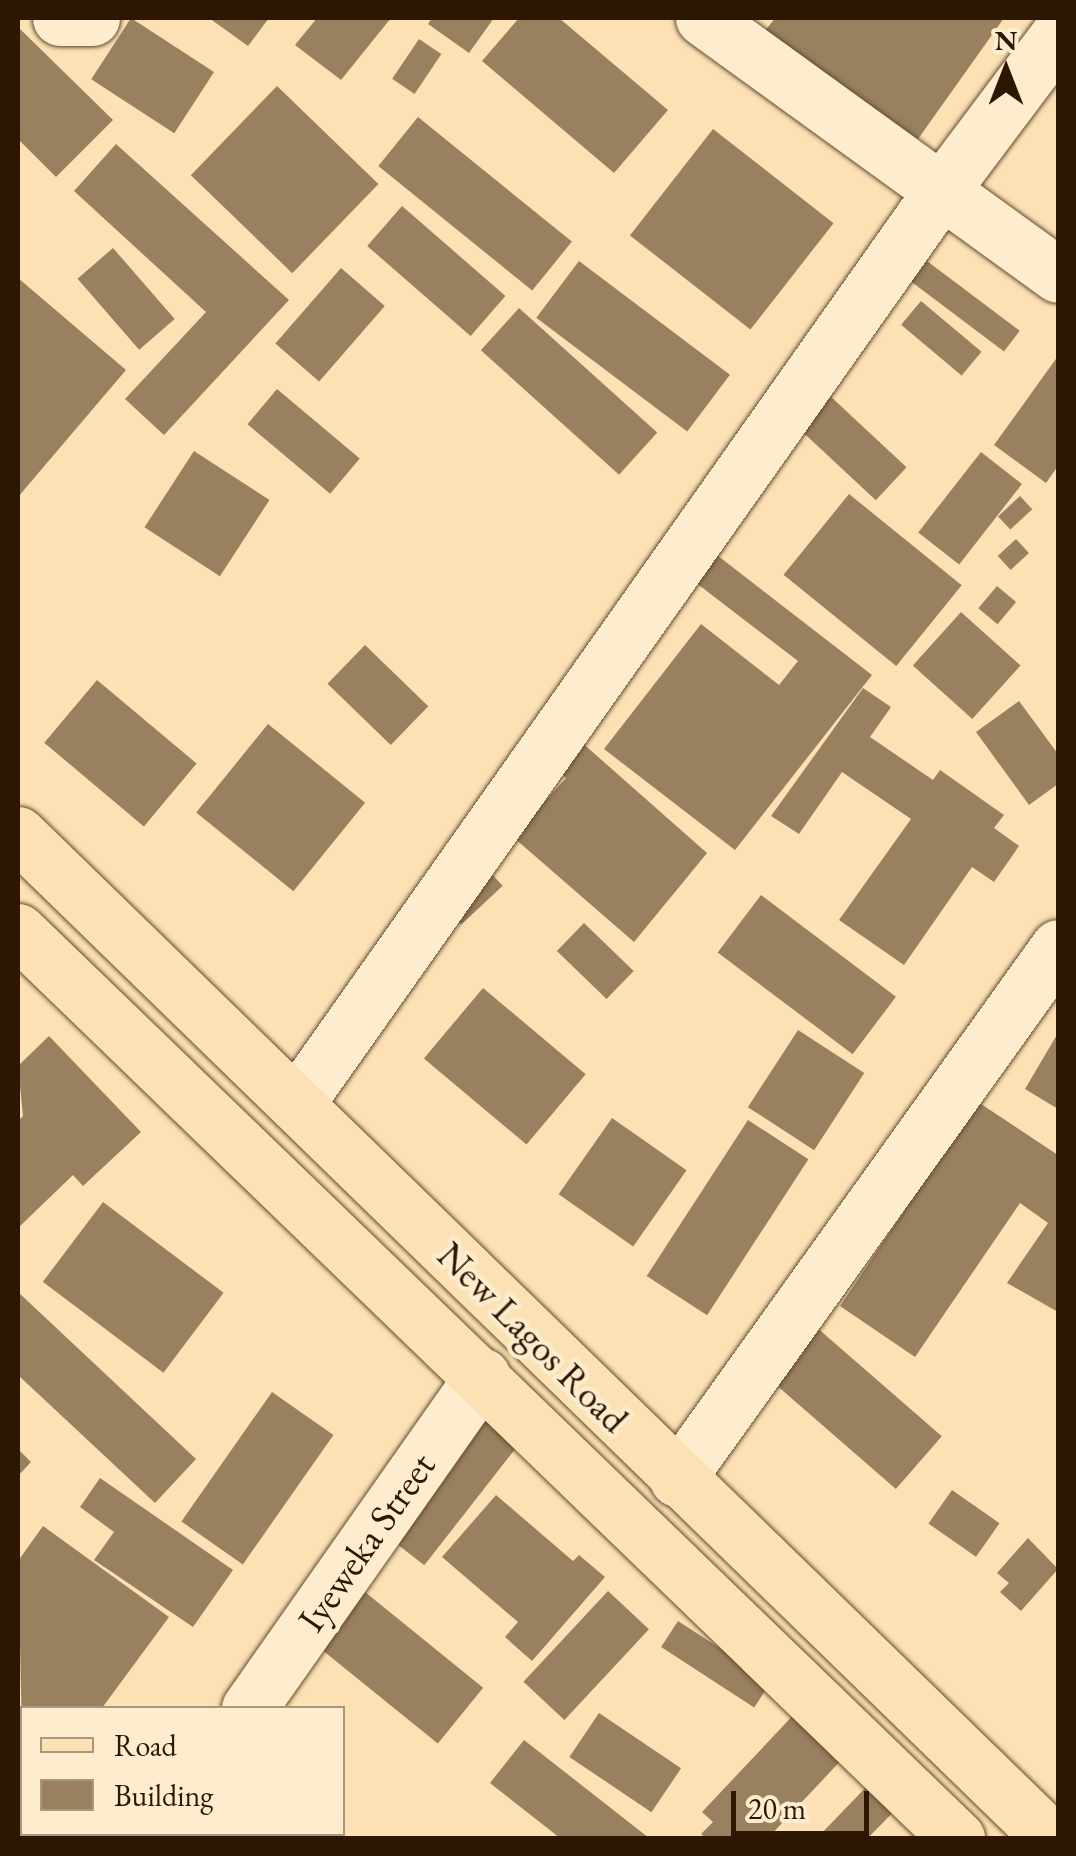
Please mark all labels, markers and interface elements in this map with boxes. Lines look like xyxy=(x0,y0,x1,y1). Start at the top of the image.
north arrow xyxy=(956,20,1056,120)
text: N xyxy=(995,22,1017,58)
street label: New Lagos Road xyxy=(428,1232,638,1442)
street label: Iyeweka Street xyxy=(288,1444,444,1640)
legend xyxy=(20,1706,345,1836)
text: Road xyxy=(114,1726,177,1765)
scale bar xyxy=(736,1771,874,1833)
text: Building xyxy=(114,1776,213,1815)
text: 20 m xyxy=(748,1789,806,1828)

